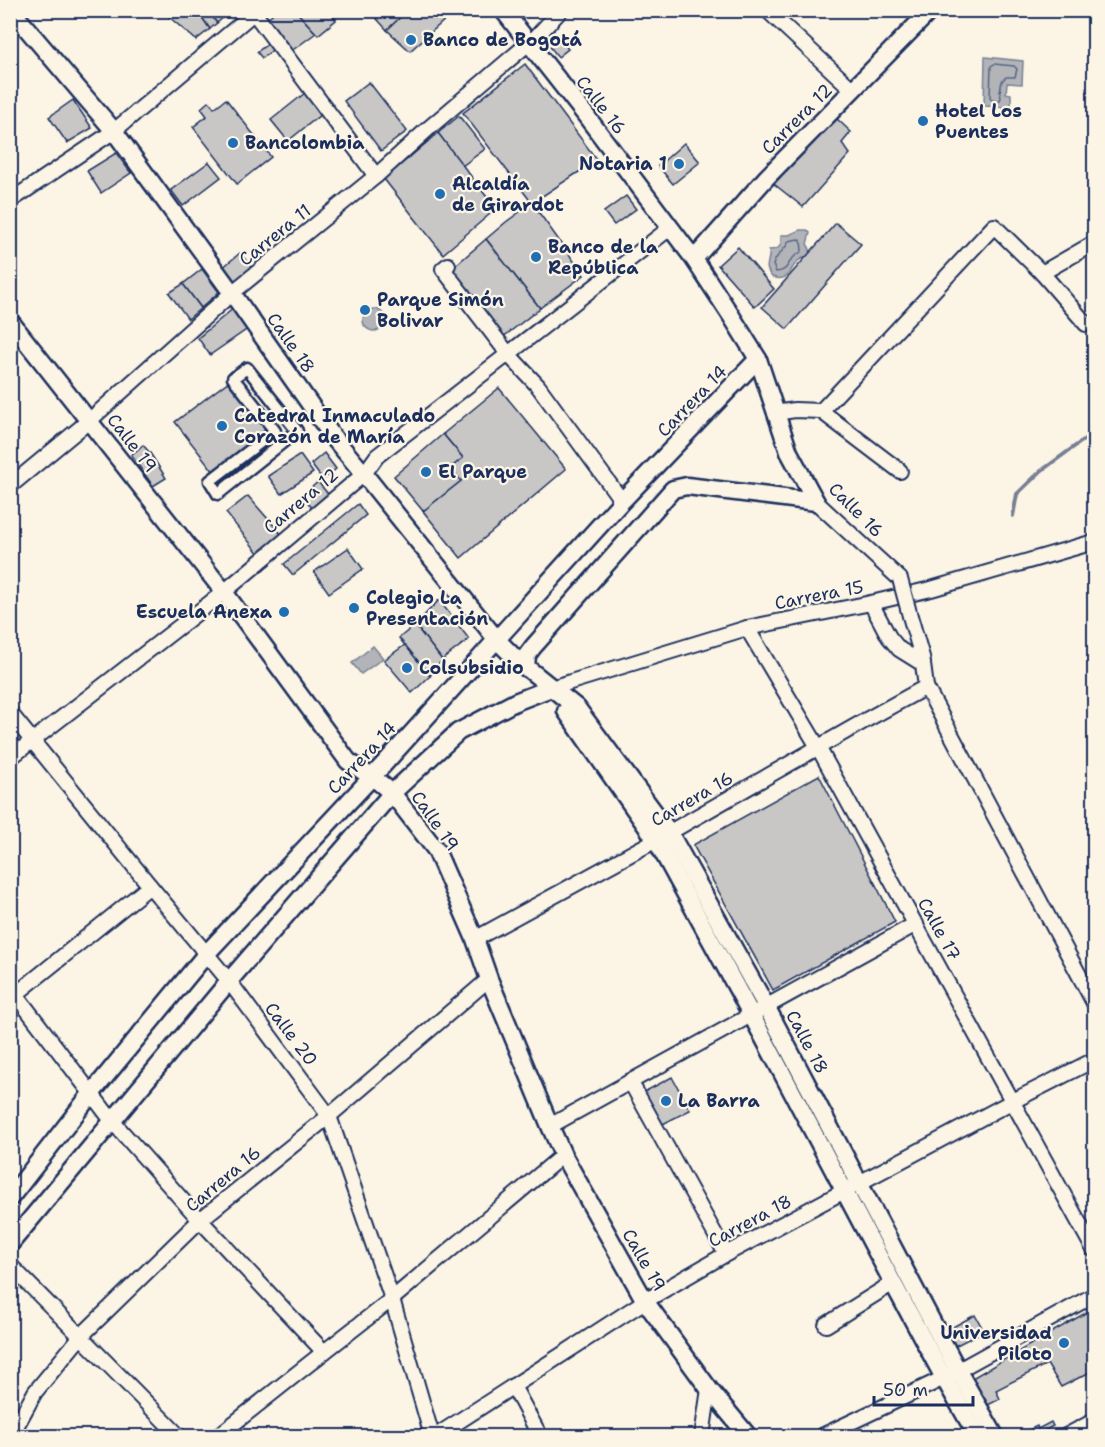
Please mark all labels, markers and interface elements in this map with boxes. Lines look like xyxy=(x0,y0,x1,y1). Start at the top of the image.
place label: Banco de Bogotá xyxy=(423,28,583,52)
marker: Banco de Bogotá xyxy=(404,33,418,47)
street label: Calle 16 xyxy=(570,71,632,139)
street label: Carrera 12 xyxy=(756,78,838,160)
place label: Hotel Los Puentes xyxy=(935,99,1022,144)
marker: Hotel Los Puentes xyxy=(916,114,930,128)
place label: Bancolombia xyxy=(245,131,365,155)
marker: Bancolombia xyxy=(226,136,240,150)
place label: Notaria 1 xyxy=(579,152,667,176)
marker: Notaria 1 xyxy=(672,157,686,171)
place label: Alcaldía de Girardot xyxy=(452,172,564,217)
marker: Alcaldía de Girardot xyxy=(433,187,447,201)
street label: Carrera 11 xyxy=(234,199,316,271)
place label: Banco de la República xyxy=(548,235,659,280)
marker: Banco de la República xyxy=(529,250,543,264)
place label: Parque Simón Bolivar xyxy=(377,288,504,333)
marker: Parque Simón Bolivar xyxy=(358,303,372,317)
street label: Calle 18 xyxy=(261,308,321,378)
street label: Carrera 14 xyxy=(652,360,732,442)
place label: Catedral Inmaculado Corazón de María xyxy=(234,404,435,449)
street label: Calle 19 xyxy=(102,409,162,477)
marker: Catedral Inmaculado Corazón de María xyxy=(215,419,229,433)
place label: El Parque xyxy=(438,460,527,484)
street label: Carrera 12 xyxy=(258,463,344,539)
marker: El Parque xyxy=(419,465,433,479)
street label: Calle 16 xyxy=(823,477,889,543)
street label: Carrera 15 xyxy=(773,575,865,615)
place label: Colegio La Presentación xyxy=(366,586,488,631)
place label: Escuela Anexa xyxy=(136,600,273,624)
marker: Colegio La Presentación xyxy=(347,601,361,615)
marker: Escuela Anexa xyxy=(277,605,291,619)
place label: Colsubsidio xyxy=(419,656,524,680)
marker: Colsubsidio xyxy=(400,661,414,675)
street label: Carrera 14 xyxy=(322,717,402,799)
street label: Carrera 16 xyxy=(647,766,737,832)
street label: Calle 19 xyxy=(406,786,464,856)
street label: Calle 17 xyxy=(912,893,966,965)
street label: Calle 20 xyxy=(259,997,323,1071)
street label: Calle 18 xyxy=(780,1006,834,1078)
place label: La Barra xyxy=(678,1089,760,1113)
marker: La Barra xyxy=(659,1094,673,1108)
street label: Carrera 16 xyxy=(180,1140,266,1218)
street label: Carrera 18 xyxy=(704,1189,796,1253)
street label: Calle 19 xyxy=(617,1224,671,1296)
place label: Universidad Piloto xyxy=(940,1321,1052,1366)
marker: Universidad Piloto xyxy=(1057,1336,1071,1350)
scale bar xyxy=(874,1369,973,1407)
text: 50 m xyxy=(883,1378,928,1402)

